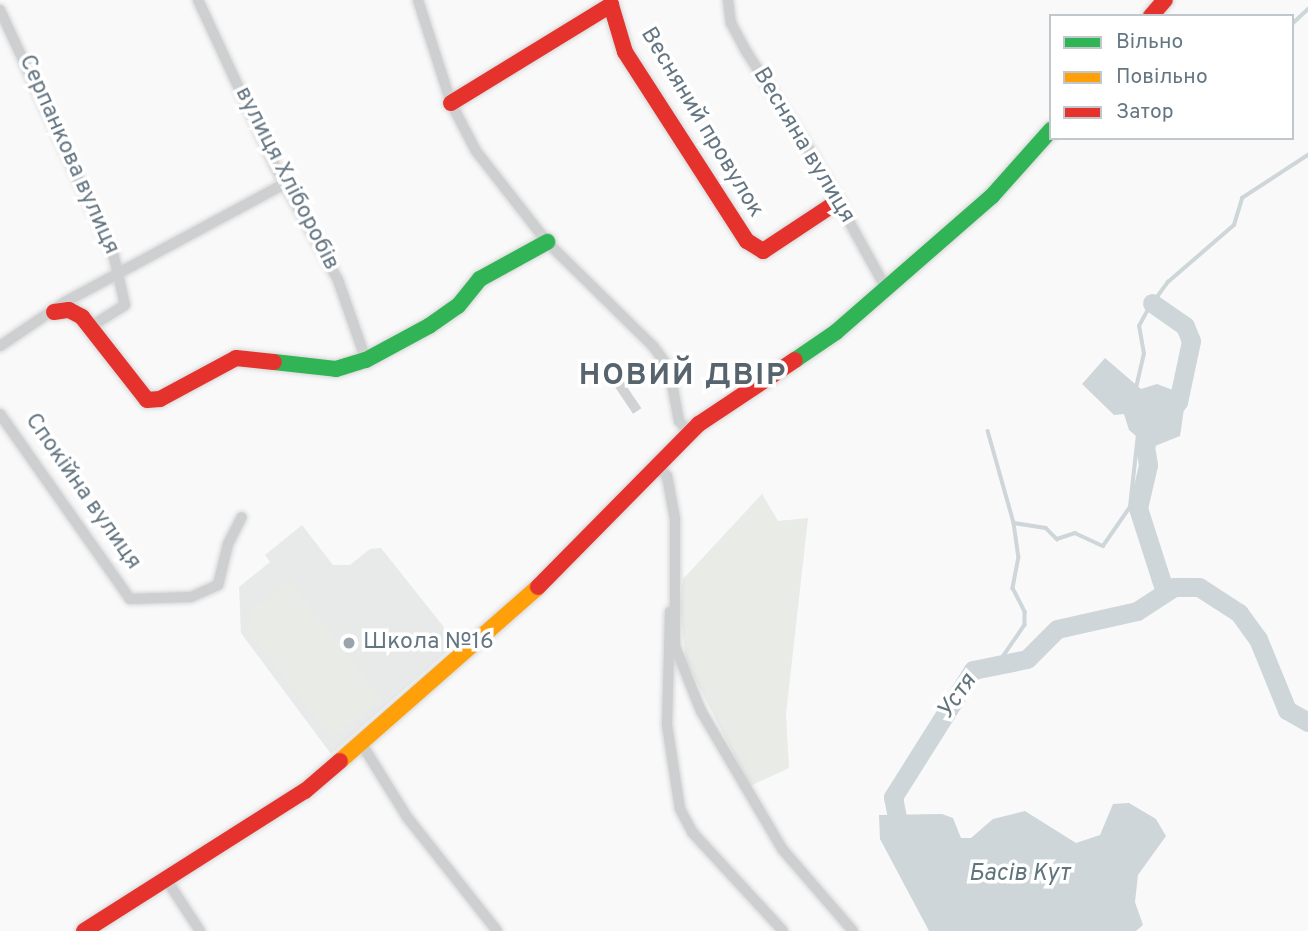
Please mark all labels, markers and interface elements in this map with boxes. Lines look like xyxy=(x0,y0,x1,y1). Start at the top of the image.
legend xyxy=(1049,14,1294,140)
street label: Весняний провулок xyxy=(633,23,769,223)
text: Вільно xyxy=(1116,29,1183,56)
street label: Серпанкова вулиця xyxy=(12,51,124,259)
street label: Весняна вулиця xyxy=(746,63,860,229)
text: Повільно xyxy=(1116,64,1208,91)
street label: вулиця Хліборобів xyxy=(228,83,344,275)
text: Затор xyxy=(1116,99,1174,126)
district label: НОВИЙ ДВІР xyxy=(580,359,786,395)
street label: Спокійна вулиця xyxy=(18,409,146,575)
place label: Школа №16 xyxy=(363,629,494,657)
marker: Школа №16 xyxy=(341,635,357,651)
water label: Устя xyxy=(932,669,984,725)
water label: Басів Кут xyxy=(968,861,1070,889)

